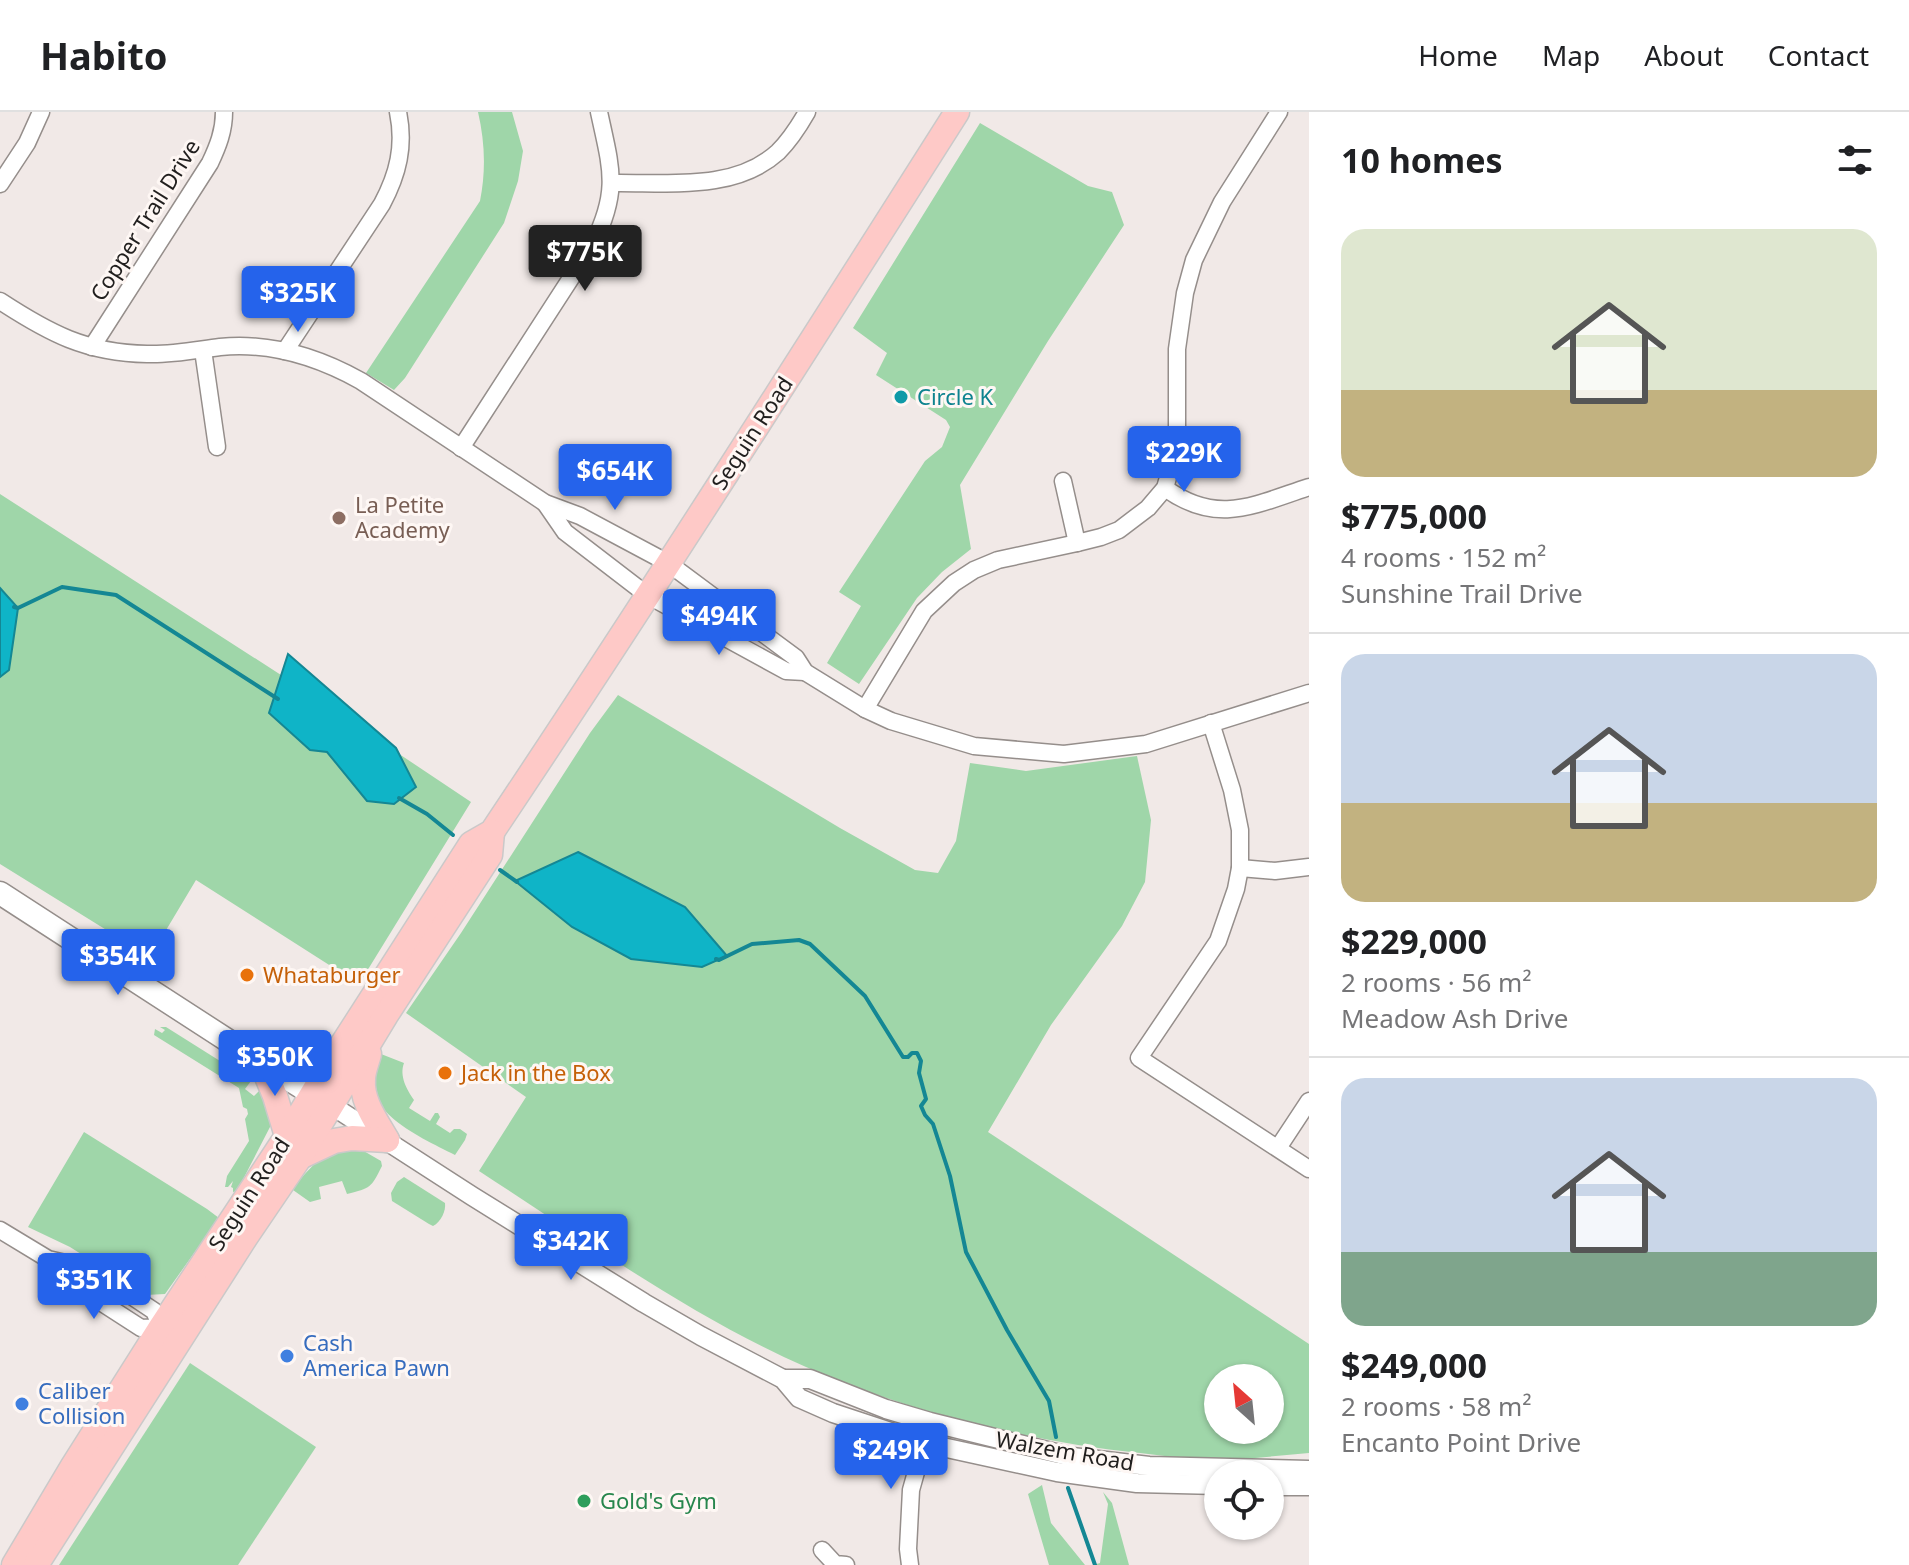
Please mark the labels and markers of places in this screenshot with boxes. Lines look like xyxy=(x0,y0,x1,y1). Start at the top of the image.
pin: $775K xyxy=(529,225,641,293)
pin: $325K xyxy=(242,266,354,334)
place label: Circle K xyxy=(917,381,994,411)
marker: Circle K xyxy=(892,388,910,406)
pin: $229K xyxy=(1128,426,1240,494)
pin: $654K xyxy=(559,444,671,512)
place label: La Petite Academy xyxy=(355,489,450,544)
marker: La Petite Academy xyxy=(330,509,348,527)
pin: $494K xyxy=(663,589,775,657)
pin: $354K xyxy=(62,929,174,997)
place label: Whataburger xyxy=(263,959,401,989)
marker: Whataburger xyxy=(238,966,256,984)
pin: $350K xyxy=(219,1030,331,1098)
place label: Jack in the Box xyxy=(459,1057,611,1087)
marker: Jack in the Box xyxy=(436,1064,454,1082)
pin: $342K xyxy=(515,1214,627,1282)
pin: $351K xyxy=(38,1253,150,1321)
place label: Cash America Pawn xyxy=(303,1327,450,1382)
marker: Cash America Pawn xyxy=(278,1347,296,1365)
place label: Caliber Collision xyxy=(38,1375,125,1430)
marker: Caliber Collision xyxy=(13,1395,31,1413)
pin: $249K xyxy=(835,1423,947,1491)
place label: Gold's Gym xyxy=(600,1485,717,1515)
marker: Gold's Gym xyxy=(575,1492,593,1510)

